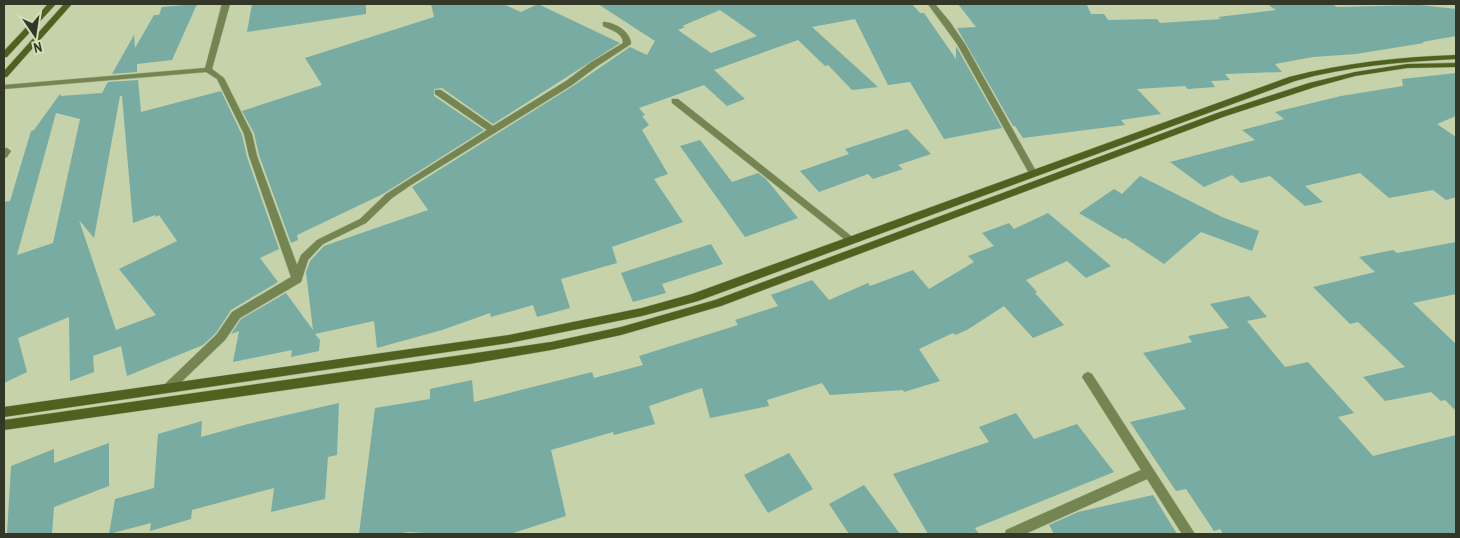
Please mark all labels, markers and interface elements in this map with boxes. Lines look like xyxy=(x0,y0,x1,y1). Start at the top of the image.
north arrow xyxy=(10,10,60,60)
text: N xyxy=(32,38,44,57)

